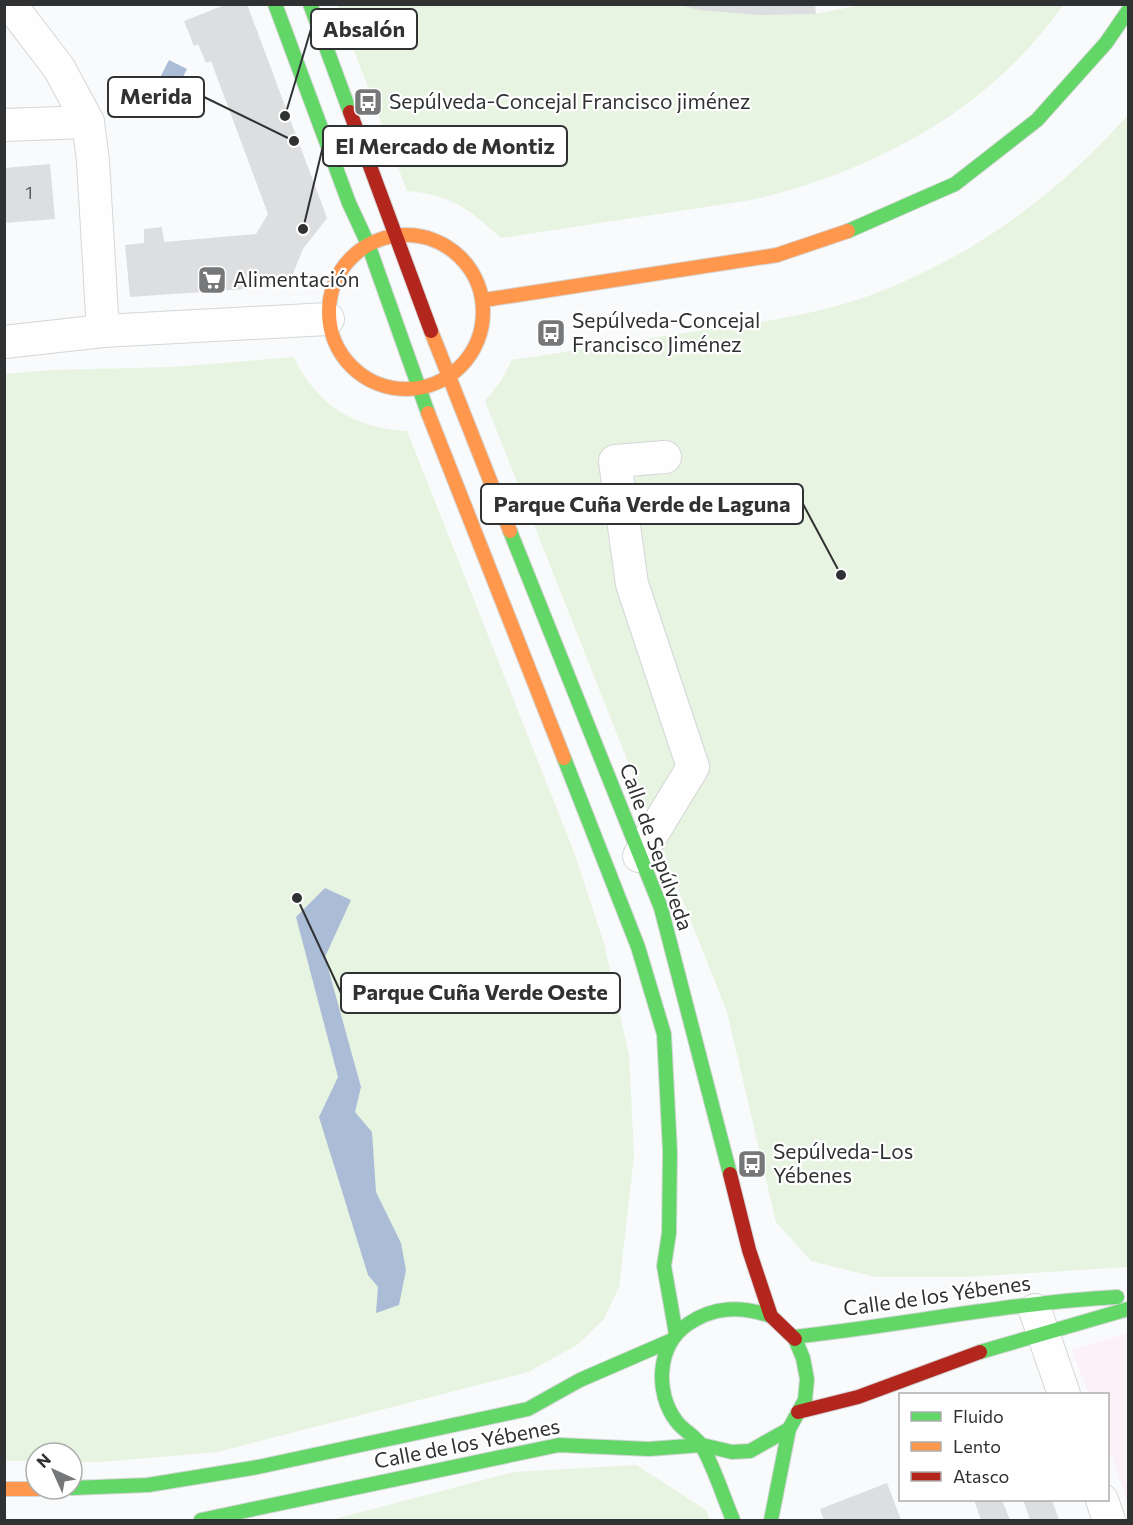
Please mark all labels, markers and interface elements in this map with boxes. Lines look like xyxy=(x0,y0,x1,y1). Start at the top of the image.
callout: Absalón xyxy=(311,9,417,49)
text: Absalón xyxy=(323,15,405,42)
callout: Merida xyxy=(108,77,204,117)
text: Merida xyxy=(120,82,192,109)
bus stop icon: Sepúlveda-Concejal Francisco jiménez xyxy=(352,86,384,118)
place label: Sepúlveda-Concejal Francisco jiménez xyxy=(389,88,750,113)
callout: El Mercado de Montiz xyxy=(323,126,567,166)
text: El Mercado de Montiz xyxy=(335,132,555,159)
house number: 1 xyxy=(25,181,33,203)
supermarket icon: Alimentación xyxy=(196,264,228,296)
place label: Alimentación xyxy=(233,266,360,291)
place label: Sepúlveda-Concejal Francisco Jiménez xyxy=(572,307,760,356)
bus stop icon: Sepúlveda-Concejal Francisco Jiménez xyxy=(535,317,567,349)
callout: Parque Cuña Verde de Laguna xyxy=(481,484,803,524)
text: Parque Cuña Verde de Laguna xyxy=(493,490,791,517)
street label: Calle de Sepúlveda xyxy=(616,760,699,933)
callout: Parque Cuña Verde Oeste xyxy=(341,973,620,1013)
text: Parque Cuña Verde Oeste xyxy=(352,978,608,1005)
place label: Sepúlveda-Los Yébenes xyxy=(773,1138,913,1187)
bus stop icon: Sepúlveda-Los Yébenes xyxy=(736,1148,768,1180)
street label: Calle de los Yébenes xyxy=(842,1269,1032,1320)
legend xyxy=(899,1393,1109,1501)
text: Fluido xyxy=(953,1405,1004,1427)
street label: Calle de los Yébenes xyxy=(372,1412,562,1473)
text: Lento xyxy=(953,1435,1001,1457)
north arrow xyxy=(24,1441,84,1501)
text: N xyxy=(32,1449,54,1471)
text: Atasco xyxy=(953,1465,1009,1487)

